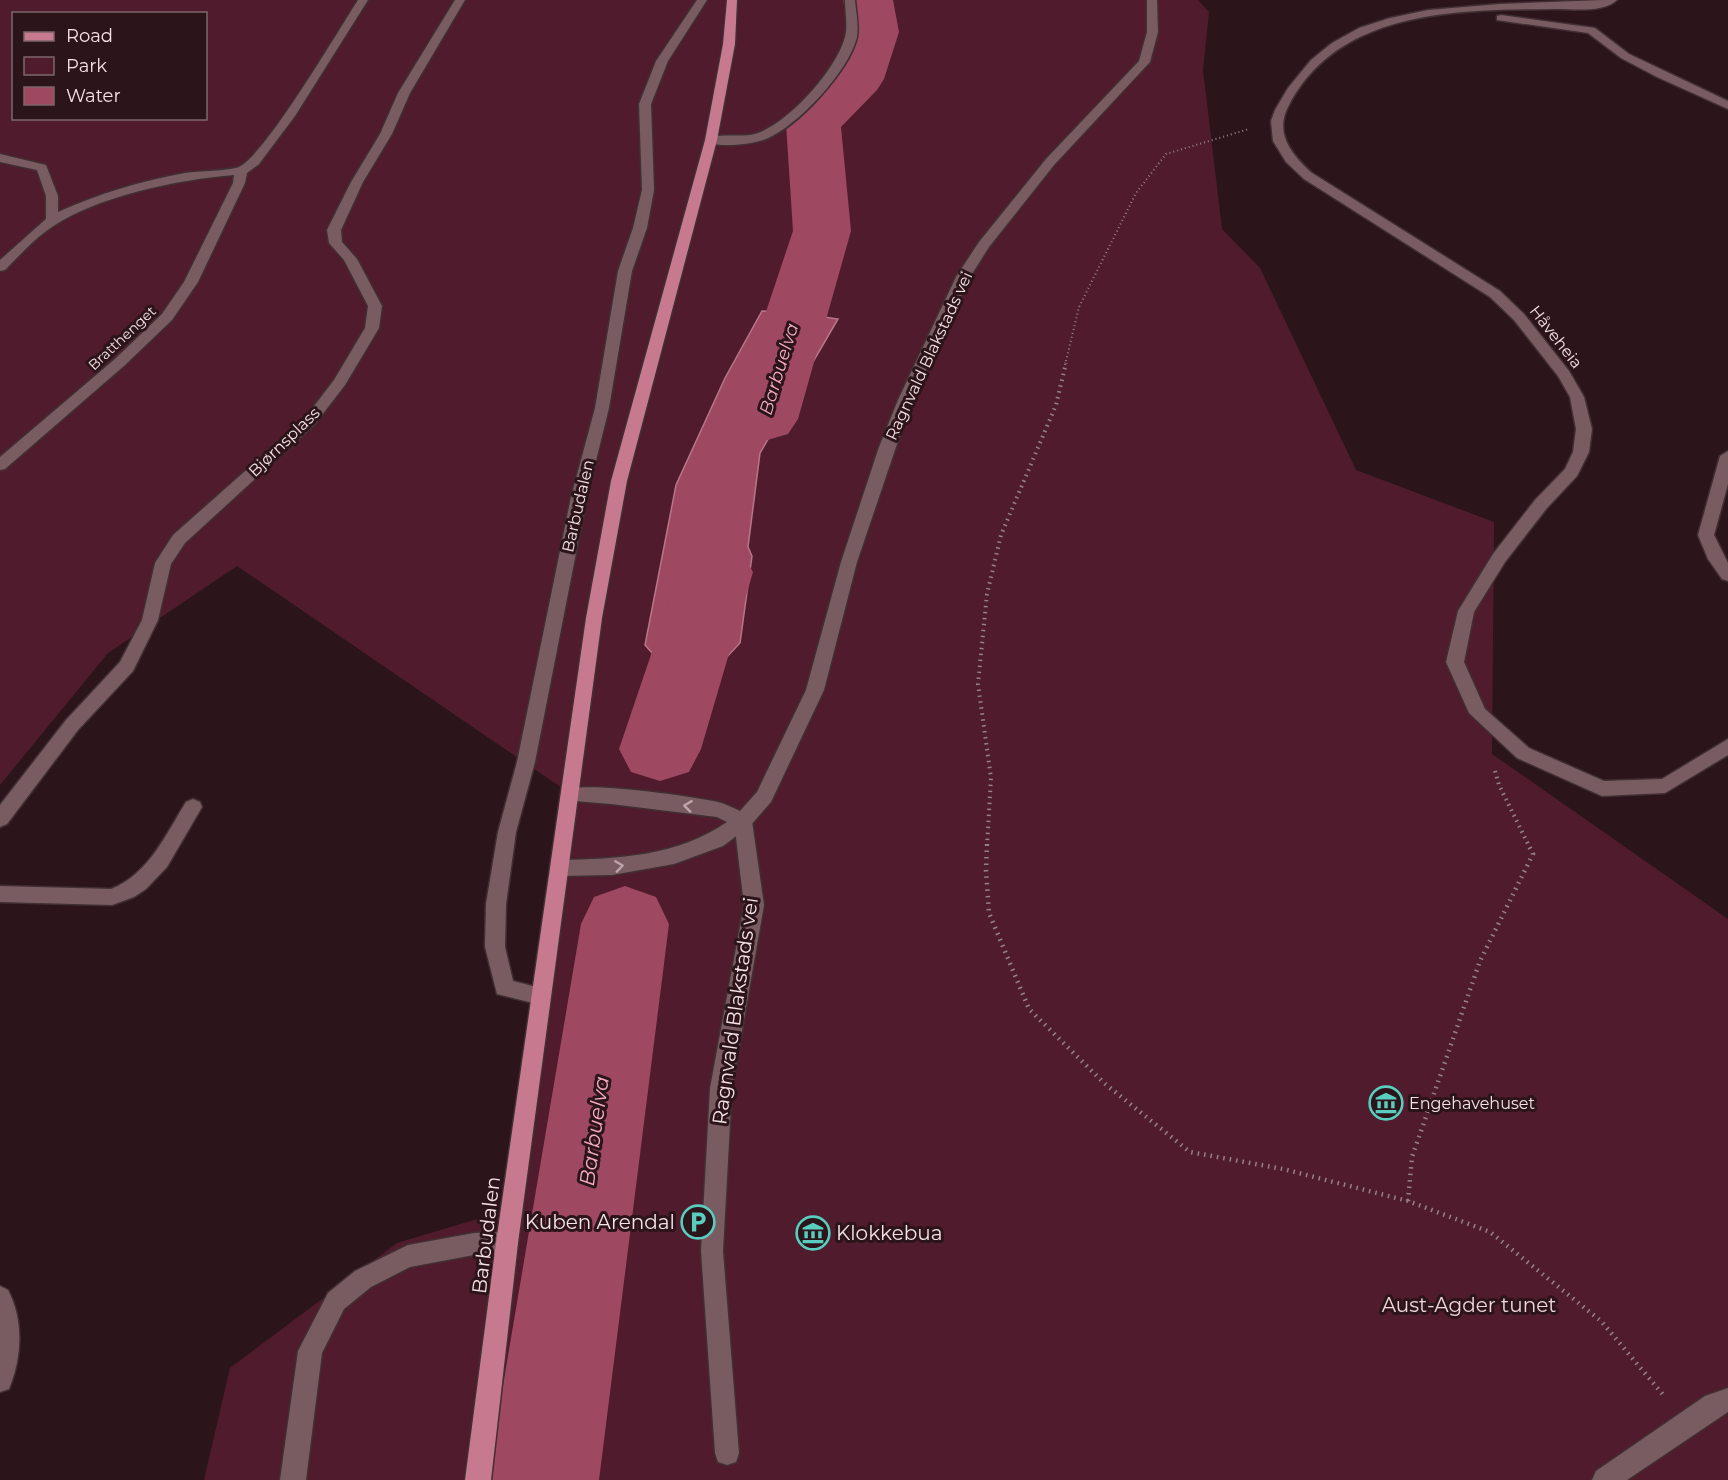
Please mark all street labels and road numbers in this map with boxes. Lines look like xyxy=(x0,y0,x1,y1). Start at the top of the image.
street label: Ragnvald Blakstads vei xyxy=(882,269,976,443)
street label: Bratthenget xyxy=(84,302,160,374)
street label: Håveheia xyxy=(1526,302,1586,372)
street label: Bjørnsplass xyxy=(244,403,324,481)
street label: Barbudalen xyxy=(558,458,598,554)
street label: Ragnvald Blakstads vei xyxy=(707,896,763,1126)
street label: Barbudalen xyxy=(467,1175,505,1295)

